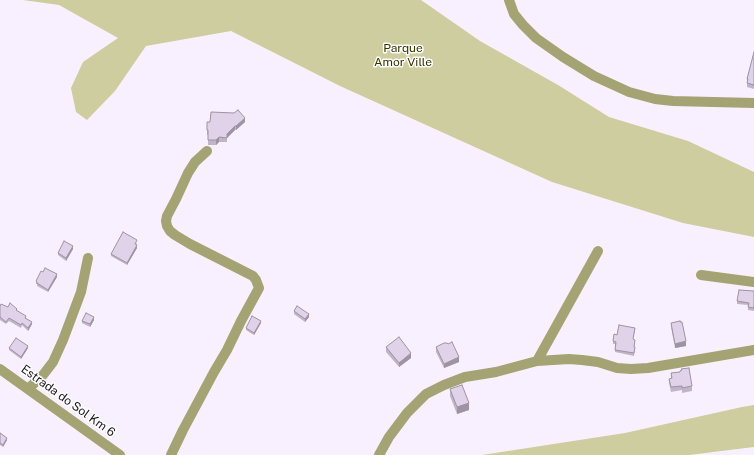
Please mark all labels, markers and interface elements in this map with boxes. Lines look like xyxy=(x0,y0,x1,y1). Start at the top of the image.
park label: Parque Amor Ville xyxy=(374,41,432,69)
street label: Estrada do Sol Km 6 xyxy=(18,362,118,440)

